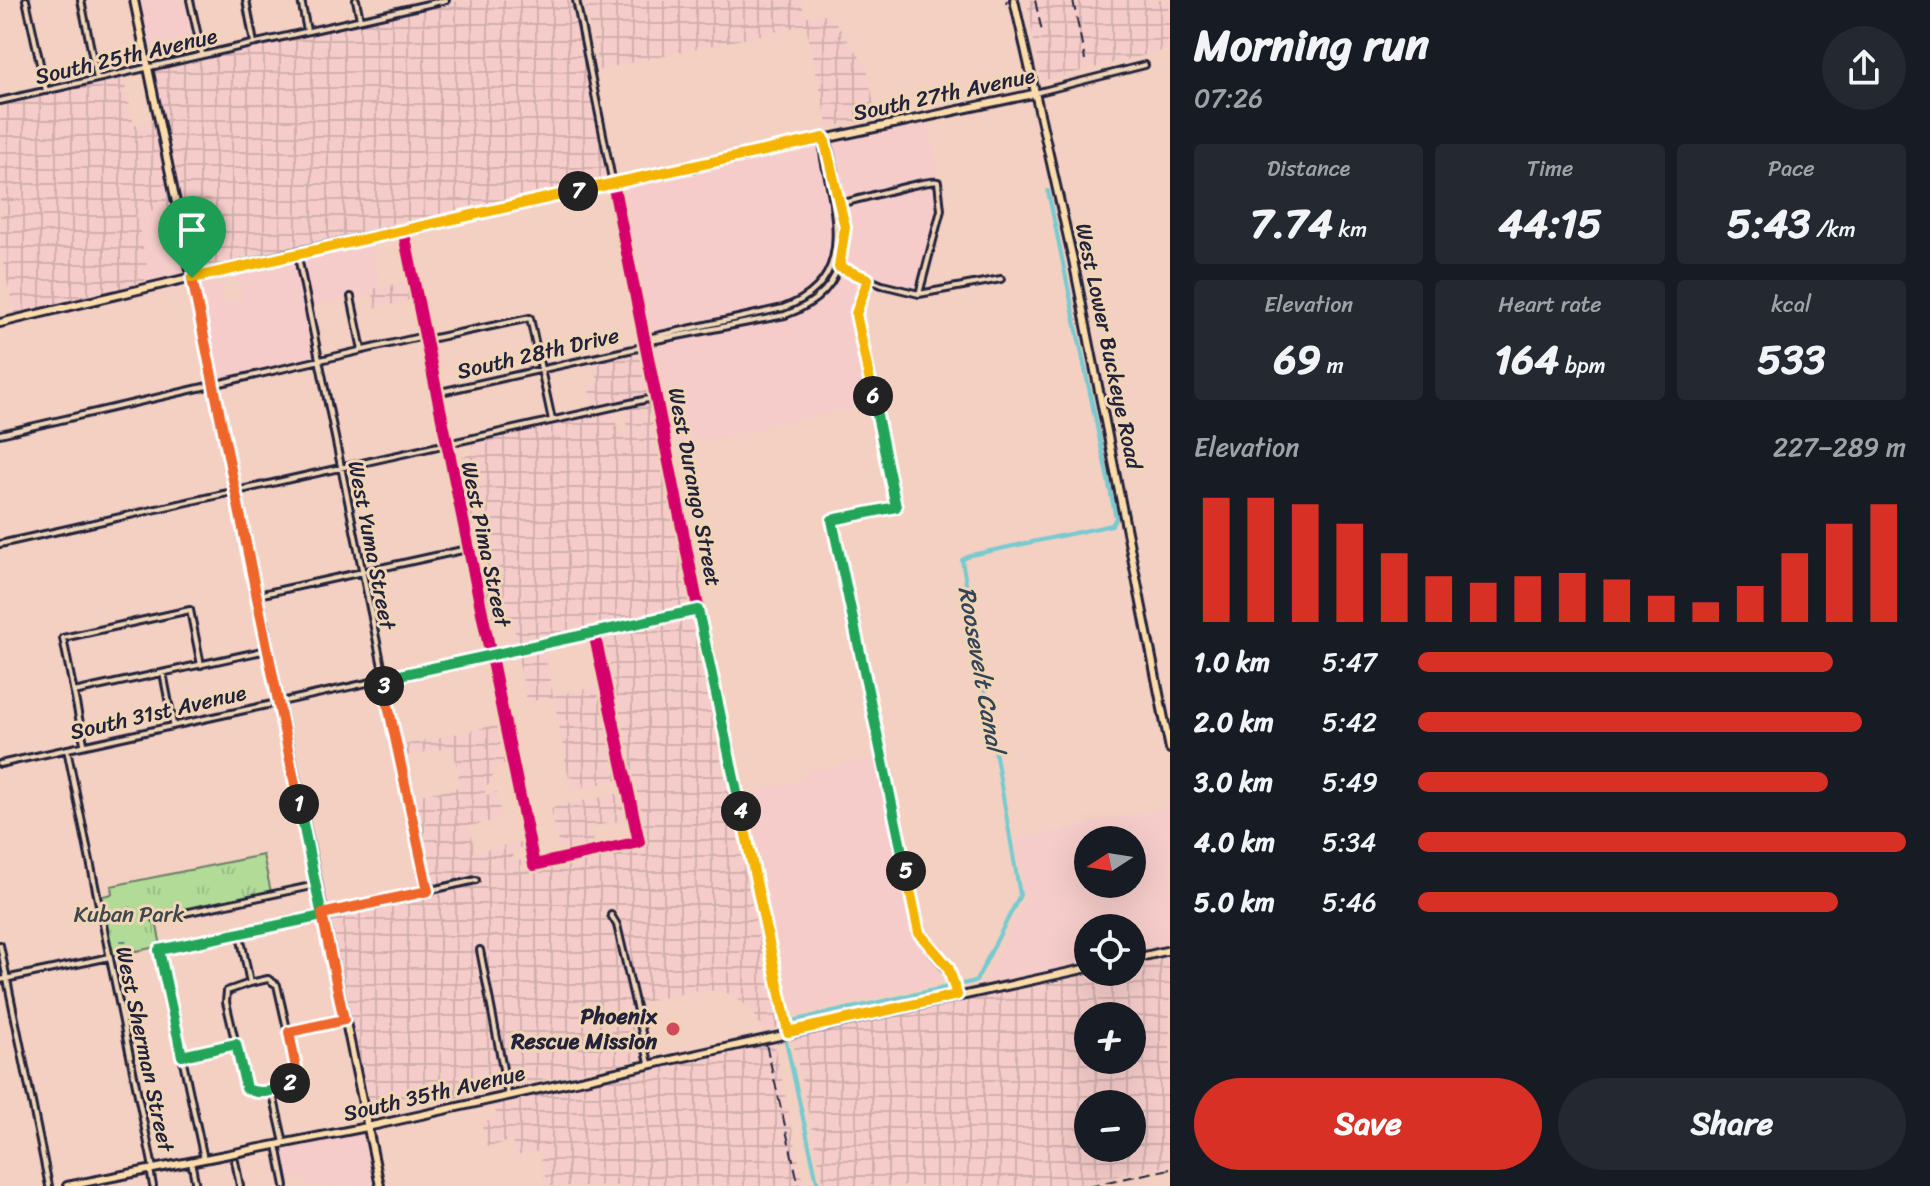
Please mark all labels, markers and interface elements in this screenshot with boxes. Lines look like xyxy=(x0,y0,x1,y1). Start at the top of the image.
text: Morning run xyxy=(1194,6,1429,84)
street label: South 25th Avenue xyxy=(31,16,221,96)
button: share xyxy=(1822,26,1906,110)
street label: South 27th Avenue xyxy=(849,56,1039,132)
text: 07:26 xyxy=(1194,75,1263,121)
text: Distance xyxy=(1267,149,1350,188)
text: Time xyxy=(1527,149,1573,188)
text: Pace xyxy=(1768,149,1815,188)
pin: 7 xyxy=(558,171,598,211)
text: 7 xyxy=(572,171,584,210)
text: 7.74 xyxy=(1250,188,1333,259)
text: 44:15 xyxy=(1498,188,1602,259)
text: 5:43 xyxy=(1727,188,1810,259)
pin xyxy=(158,196,226,278)
icon: arrive xyxy=(170,208,214,252)
text: km xyxy=(1333,210,1367,249)
text: /km xyxy=(1810,210,1856,249)
street label: West Lower Buckeye Road xyxy=(1064,219,1154,474)
text: Elevation xyxy=(1264,285,1353,324)
text: Heart rate xyxy=(1498,285,1602,324)
text: kcal xyxy=(1771,285,1811,324)
street label: South 28th Drive xyxy=(453,315,623,391)
text: 69 xyxy=(1274,324,1321,395)
text: 164 xyxy=(1494,324,1559,395)
text: 533 xyxy=(1757,324,1826,395)
text: m xyxy=(1321,346,1344,385)
text: bpm xyxy=(1559,346,1606,385)
pin: 6 xyxy=(853,376,893,416)
text: 6 xyxy=(867,376,879,415)
street label: West Durango Street xyxy=(657,384,733,590)
text: Elevation xyxy=(1194,424,1299,470)
text: 227–289 m xyxy=(1773,424,1906,470)
street label: West Yuma Street xyxy=(337,457,408,634)
street label: West Pima Street xyxy=(449,458,523,631)
water label: Roosevelt Canal xyxy=(946,583,1017,760)
text: 1.0 km xyxy=(1194,639,1270,685)
text: 5:47 xyxy=(1322,639,1377,685)
pin: 3 xyxy=(364,666,404,706)
text: 3 xyxy=(378,666,390,705)
street label: South 31st Avenue xyxy=(66,673,250,751)
text: 2.0 km xyxy=(1194,699,1274,745)
text: 5:42 xyxy=(1322,699,1377,745)
text: 3.0 km xyxy=(1194,759,1273,805)
text: 5:49 xyxy=(1322,759,1378,805)
pin: 1 xyxy=(279,784,319,824)
text: 1 xyxy=(294,784,304,823)
pin: 4 xyxy=(721,791,761,831)
text: 4 xyxy=(734,791,748,830)
text: 4.0 km xyxy=(1194,819,1275,865)
text: 5:34 xyxy=(1322,819,1376,865)
north arrow xyxy=(1074,826,1146,898)
map controls xyxy=(1074,826,1146,1162)
pin: 5 xyxy=(886,851,926,891)
text: 5 xyxy=(899,851,913,890)
text: 5.0 km xyxy=(1194,879,1275,925)
text: 5:46 xyxy=(1322,879,1377,925)
park label: Kuban Park xyxy=(74,895,185,934)
button: locate xyxy=(1074,914,1146,986)
street label: West Sherman Street xyxy=(104,943,186,1156)
place label: Phoenix Rescue Mission xyxy=(510,997,658,1061)
button: + xyxy=(1074,1002,1146,1074)
marker: Phoenix Rescue Mission xyxy=(664,1020,682,1038)
street label: South 35th Avenue xyxy=(339,1053,529,1133)
pin: 2 xyxy=(270,1063,310,1103)
text: 2 xyxy=(284,1063,296,1102)
button: Save xyxy=(1194,1078,1542,1170)
button: Share xyxy=(1558,1078,1906,1170)
button: − xyxy=(1074,1090,1146,1162)

